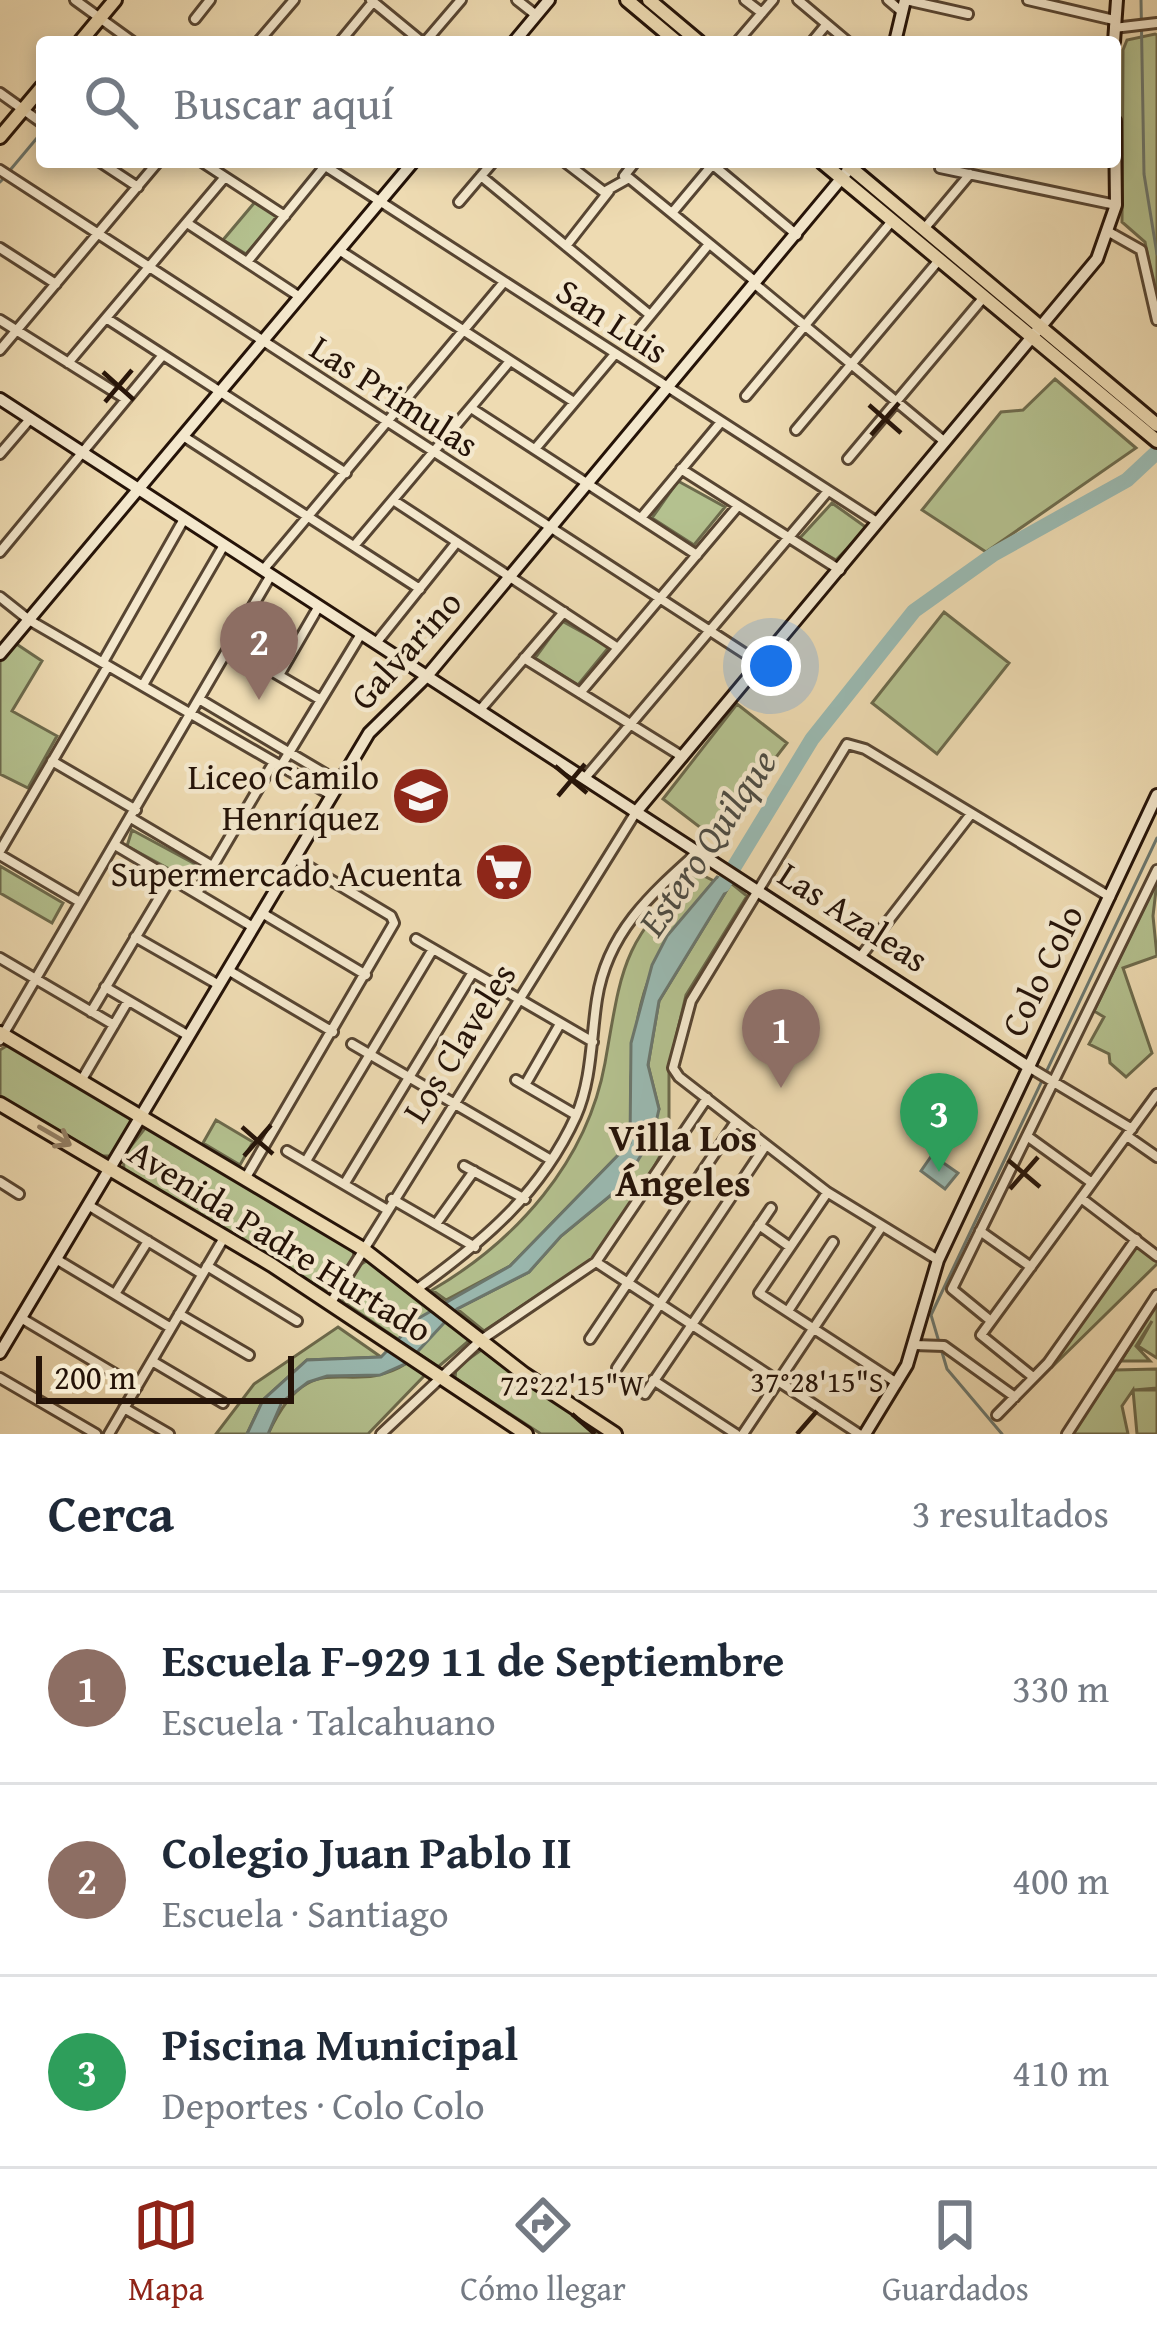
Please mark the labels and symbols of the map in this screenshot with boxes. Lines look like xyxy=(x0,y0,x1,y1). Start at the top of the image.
street label: San Luis xyxy=(547,264,679,376)
street label: Las Primulas xyxy=(300,321,490,469)
street label: Galvarino xyxy=(336,577,474,721)
pin: 2 xyxy=(220,601,298,700)
your location xyxy=(741,636,801,696)
water label: Estero Quilque xyxy=(622,737,790,948)
place label: Liceo Camilo Henríquez xyxy=(188,749,379,843)
school or university icon: Liceo Camilo Henríquez xyxy=(390,765,452,827)
supermarket icon: Supermercado Acuenta xyxy=(473,841,535,903)
place label: Supermercado Acuenta xyxy=(111,846,462,899)
street label: Las Azaleas xyxy=(768,848,940,984)
street label: Colo Colo xyxy=(986,895,1096,1045)
street label: Los Claveles xyxy=(388,952,528,1132)
pin: 1 xyxy=(742,989,820,1088)
pin: 3 xyxy=(900,1073,978,1172)
district label: Villa Los Ángeles xyxy=(609,1108,757,1210)
one-way arrow xyxy=(37,1124,72,1148)
street label: Avenida Padre Hurtado xyxy=(119,1125,443,1355)
scale bar xyxy=(36,1350,294,1403)
text: 37°28'15"S xyxy=(751,1359,883,1403)
text: 72°22'15"W xyxy=(500,1362,644,1406)

